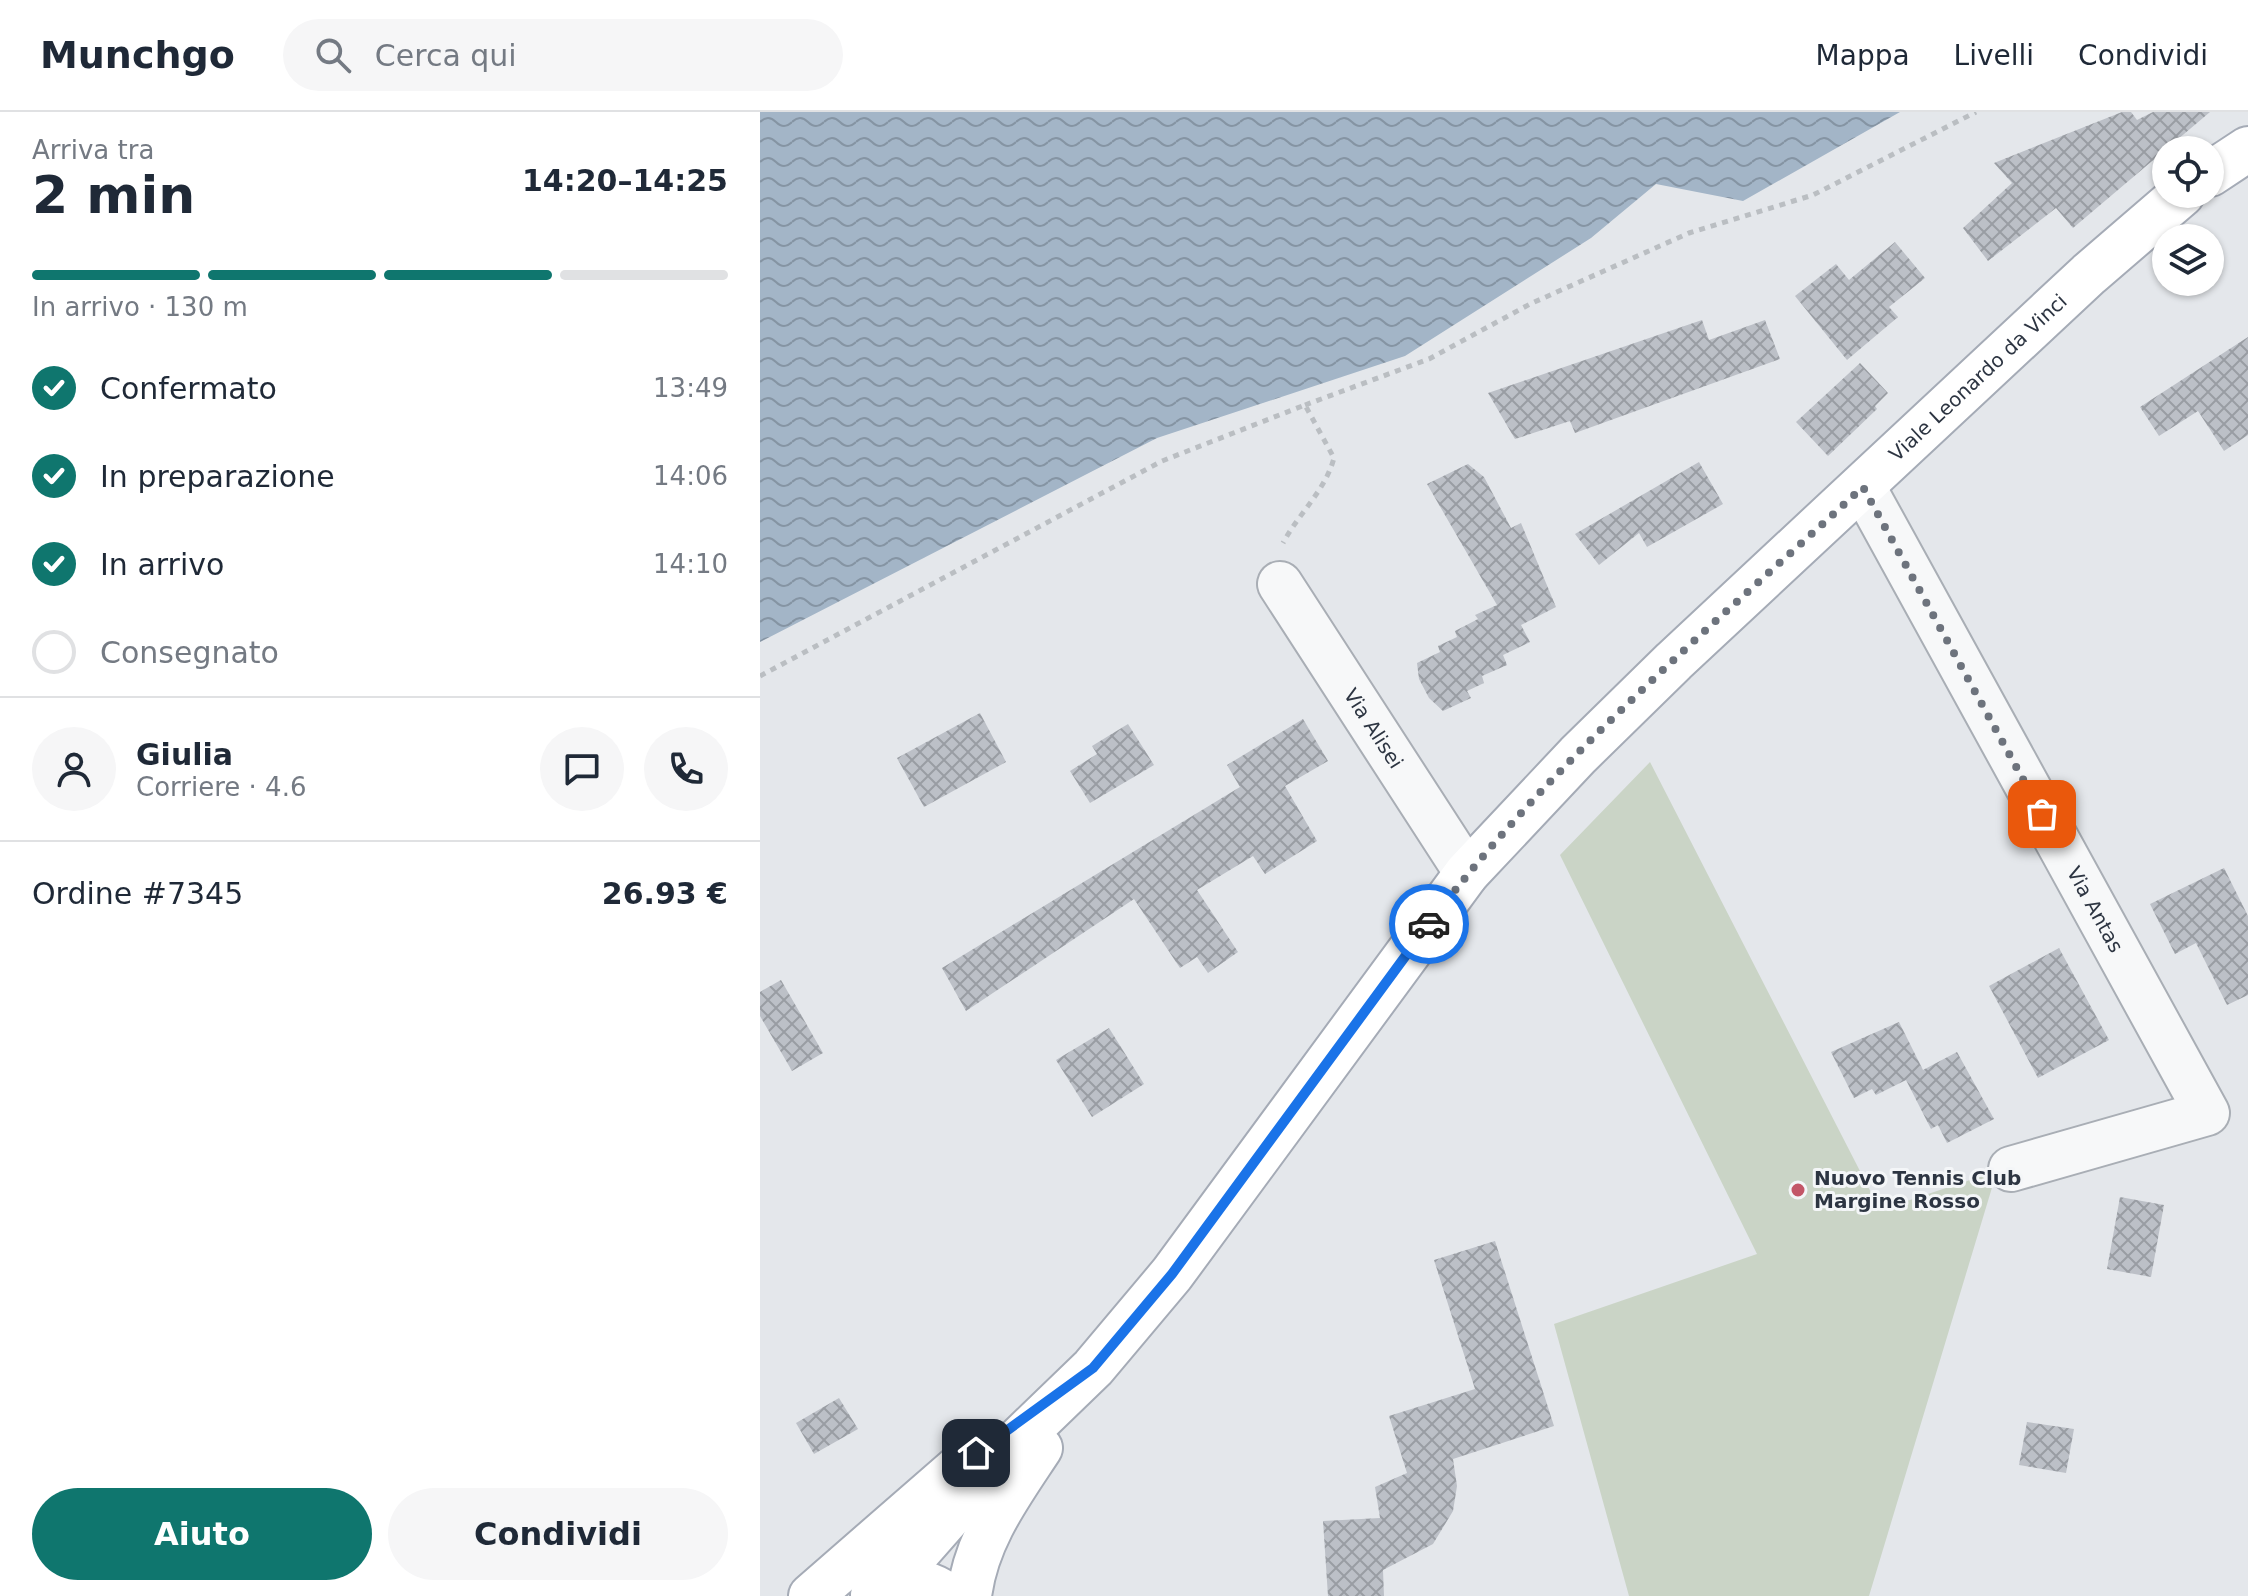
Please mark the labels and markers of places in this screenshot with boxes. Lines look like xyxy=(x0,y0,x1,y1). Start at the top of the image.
pin xyxy=(2008,780,2076,848)
place label: Nuovo Tennis Club Margine Rosso xyxy=(1814,1166,2021,1213)
marker: Nuovo Tennis Club Margine Rosso xyxy=(1789,1181,1807,1199)
pin xyxy=(942,1419,1010,1487)

